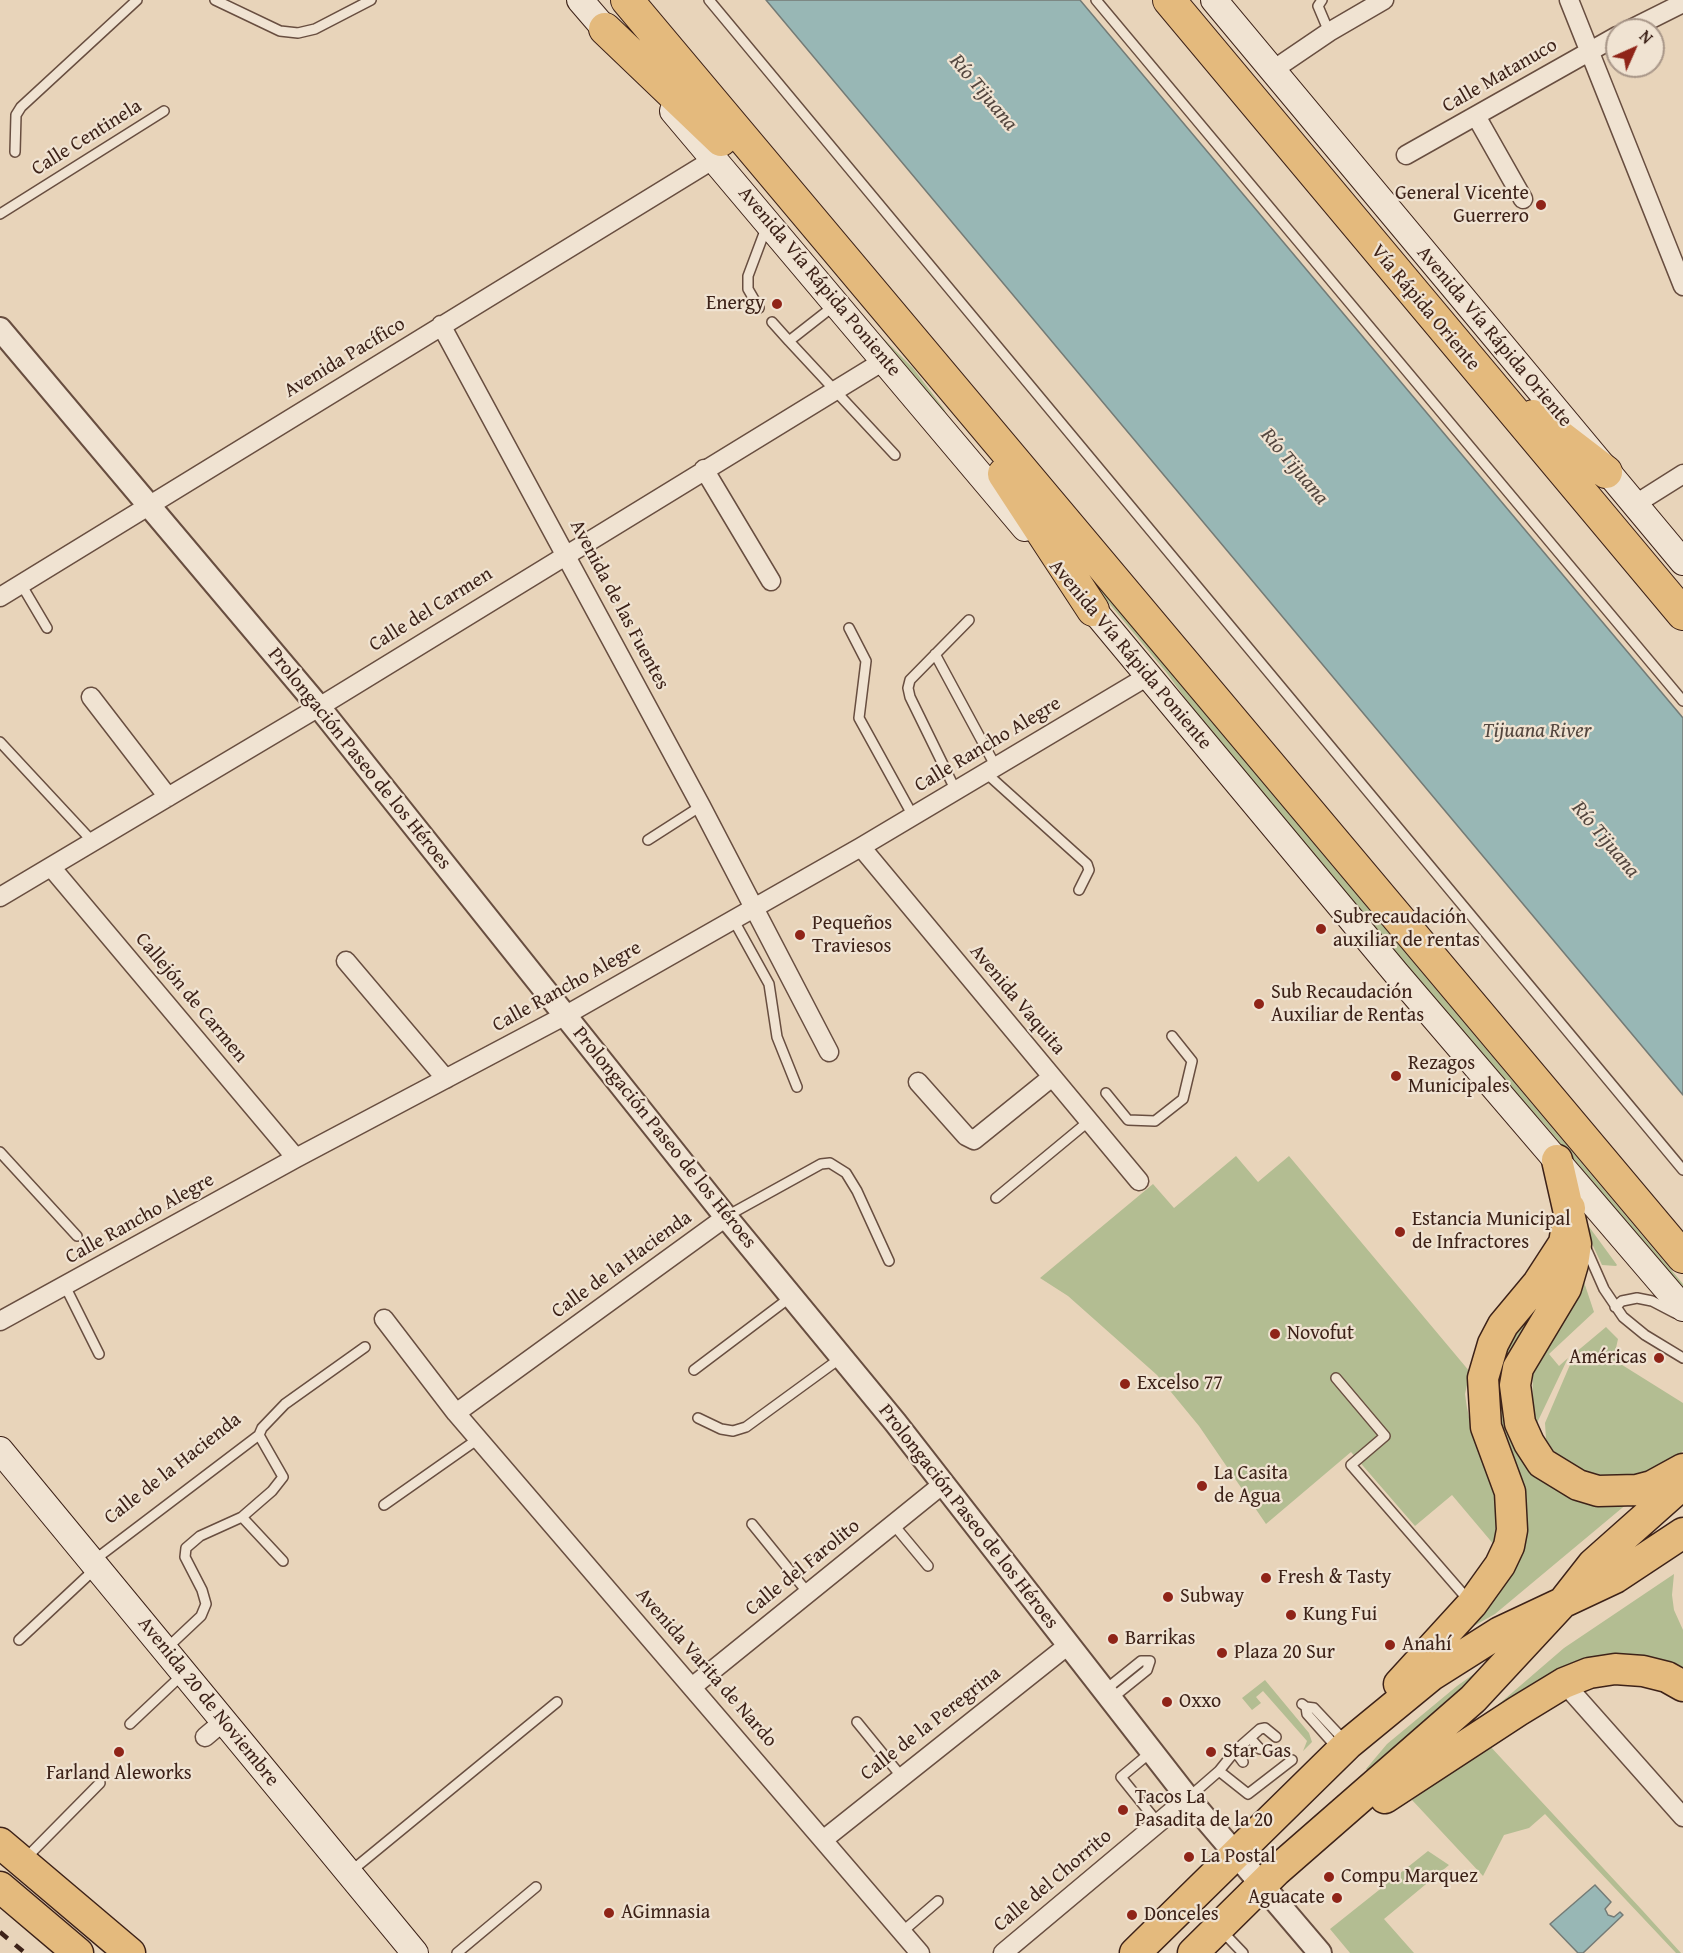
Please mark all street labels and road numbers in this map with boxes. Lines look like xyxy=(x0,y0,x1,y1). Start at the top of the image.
street label: Calle Matanuco xyxy=(1438,33,1562,119)
street label: Calle Centinela xyxy=(28,95,146,181)
street label: Avenida Vía Rápida Poniente xyxy=(732,182,906,382)
street label: Vía Rápida Oriente xyxy=(1365,240,1485,376)
street label: Avenida Vía Rápida Oriente xyxy=(1411,242,1577,432)
street label: Avenida Pacífico xyxy=(280,312,410,404)
street label: Avenida de las Fuentes xyxy=(564,516,674,694)
street label: Avenida Vía Rápida Poniente xyxy=(1043,555,1217,755)
street label: Calle del Carmen xyxy=(365,562,497,658)
street label: Prolongación Paseo de los Héroes xyxy=(262,643,456,875)
street label: Calle Rancho Alegre xyxy=(911,692,1065,798)
street label: Callejón de Carmen xyxy=(130,928,252,1068)
street label: Calle Rancho Alegre xyxy=(488,936,646,1038)
street label: Avenida Vaquita xyxy=(964,940,1070,1060)
street label: Prolongación Paseo de los Héroes xyxy=(567,1022,761,1254)
street label: Calle Rancho Alegre xyxy=(61,1168,219,1270)
street label: Calle de la Hacienda xyxy=(547,1206,697,1324)
street label: Prolongación Paseo de los Héroes xyxy=(873,1400,1063,1634)
street label: Calle de la Hacienda xyxy=(100,1408,246,1530)
street label: Calle del Farolito xyxy=(741,1514,865,1622)
street label: Avenida Varita de Nardo xyxy=(630,1583,782,1753)
street label: Avenida 20 de Noviembre xyxy=(132,1612,284,1792)
street label: Calle de la Peregrina xyxy=(856,1662,1006,1786)
street label: Calle del Chorrito xyxy=(989,1825,1117,1937)

